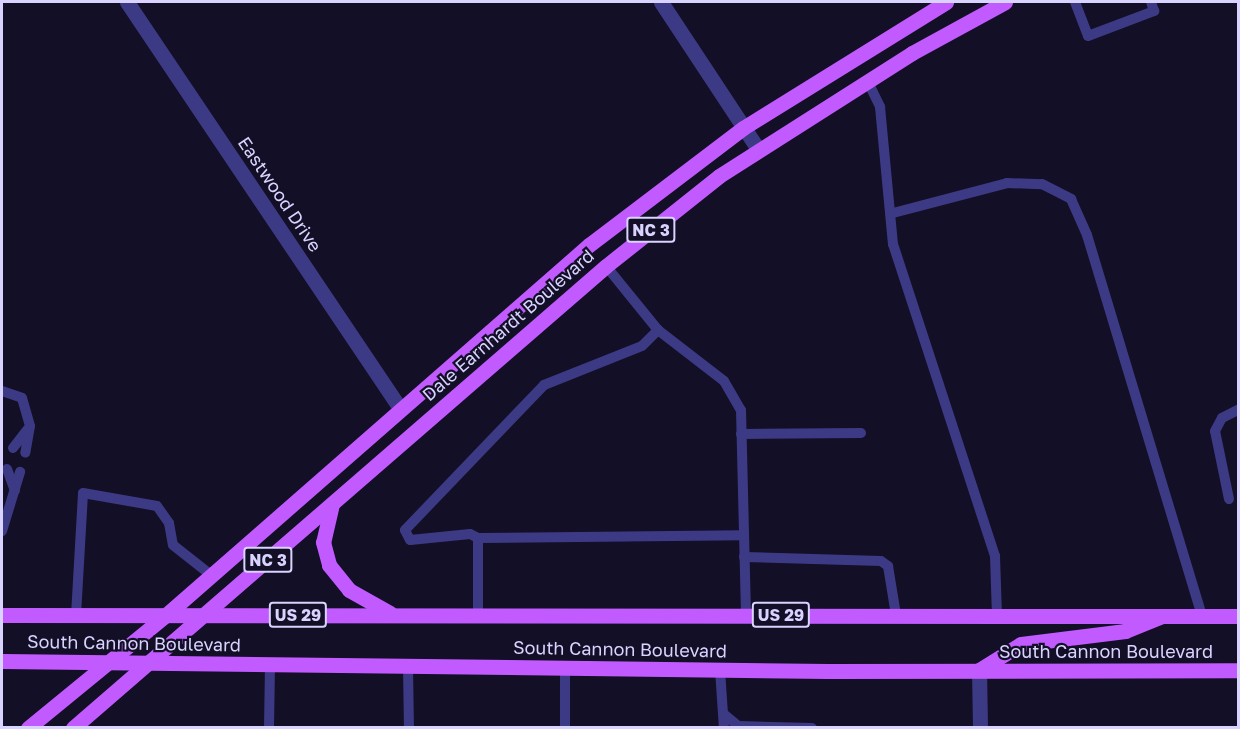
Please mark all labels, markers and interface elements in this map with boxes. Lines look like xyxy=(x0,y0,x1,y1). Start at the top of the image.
street label: Eastwood Drive xyxy=(234,132,326,256)
road number: NC 3 xyxy=(626,217,676,243)
street label: Dale Earnhardt Boulevard xyxy=(418,245,598,405)
road number: NC 3 xyxy=(242,547,294,573)
road number: US 29 xyxy=(268,602,328,628)
road number: US 29 xyxy=(751,602,811,628)
street label: South Cannon Boulevard xyxy=(27,630,241,656)
street label: South Cannon Boulevard xyxy=(513,636,727,662)
street label: South Cannon Boulevard xyxy=(999,640,1213,662)

